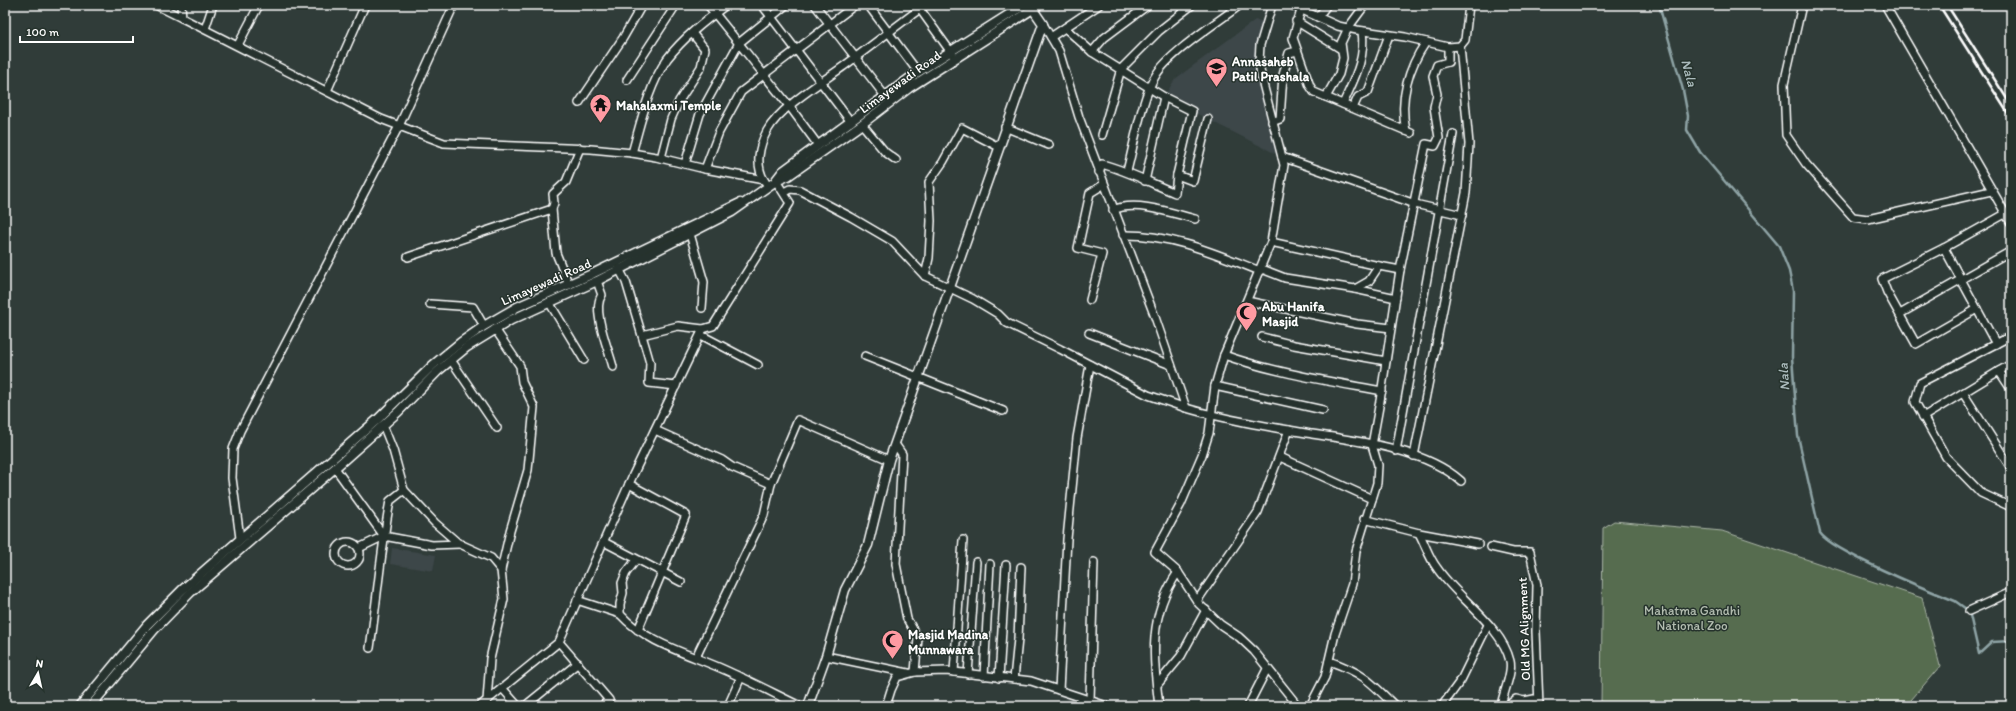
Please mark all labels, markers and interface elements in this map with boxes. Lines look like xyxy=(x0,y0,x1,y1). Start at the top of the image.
scale bar xyxy=(20,18,133,44)
text: 100 m xyxy=(26,25,59,39)
street label: Limayewadi Road xyxy=(856,47,944,117)
place label: Annasaheb Patil Prashala xyxy=(1231,54,1310,84)
school or university icon: Annasaheb Patil Prashala xyxy=(1204,55,1230,88)
water label: Nala xyxy=(1677,57,1701,90)
temple icon: Mahalaxmi Temple xyxy=(588,92,614,125)
place label: Mahalaxmi Temple xyxy=(616,98,721,114)
street label: Limayewadi Road xyxy=(499,255,593,309)
place label: Abu Hanifa Masjid xyxy=(1261,299,1325,330)
mosque icon: Abu Hanifa Masjid xyxy=(1233,300,1259,333)
water label: Nala xyxy=(1774,362,1793,391)
street label: Old MG Alignment xyxy=(1515,577,1533,681)
park label: Mahatma Gandhi National Zoo xyxy=(1644,603,1740,633)
place label: Masjid Madina Munnawara xyxy=(908,627,989,657)
mosque icon: Masjid Madina Munnawara xyxy=(880,628,906,661)
north arrow xyxy=(18,653,58,693)
text: N xyxy=(35,657,44,671)

